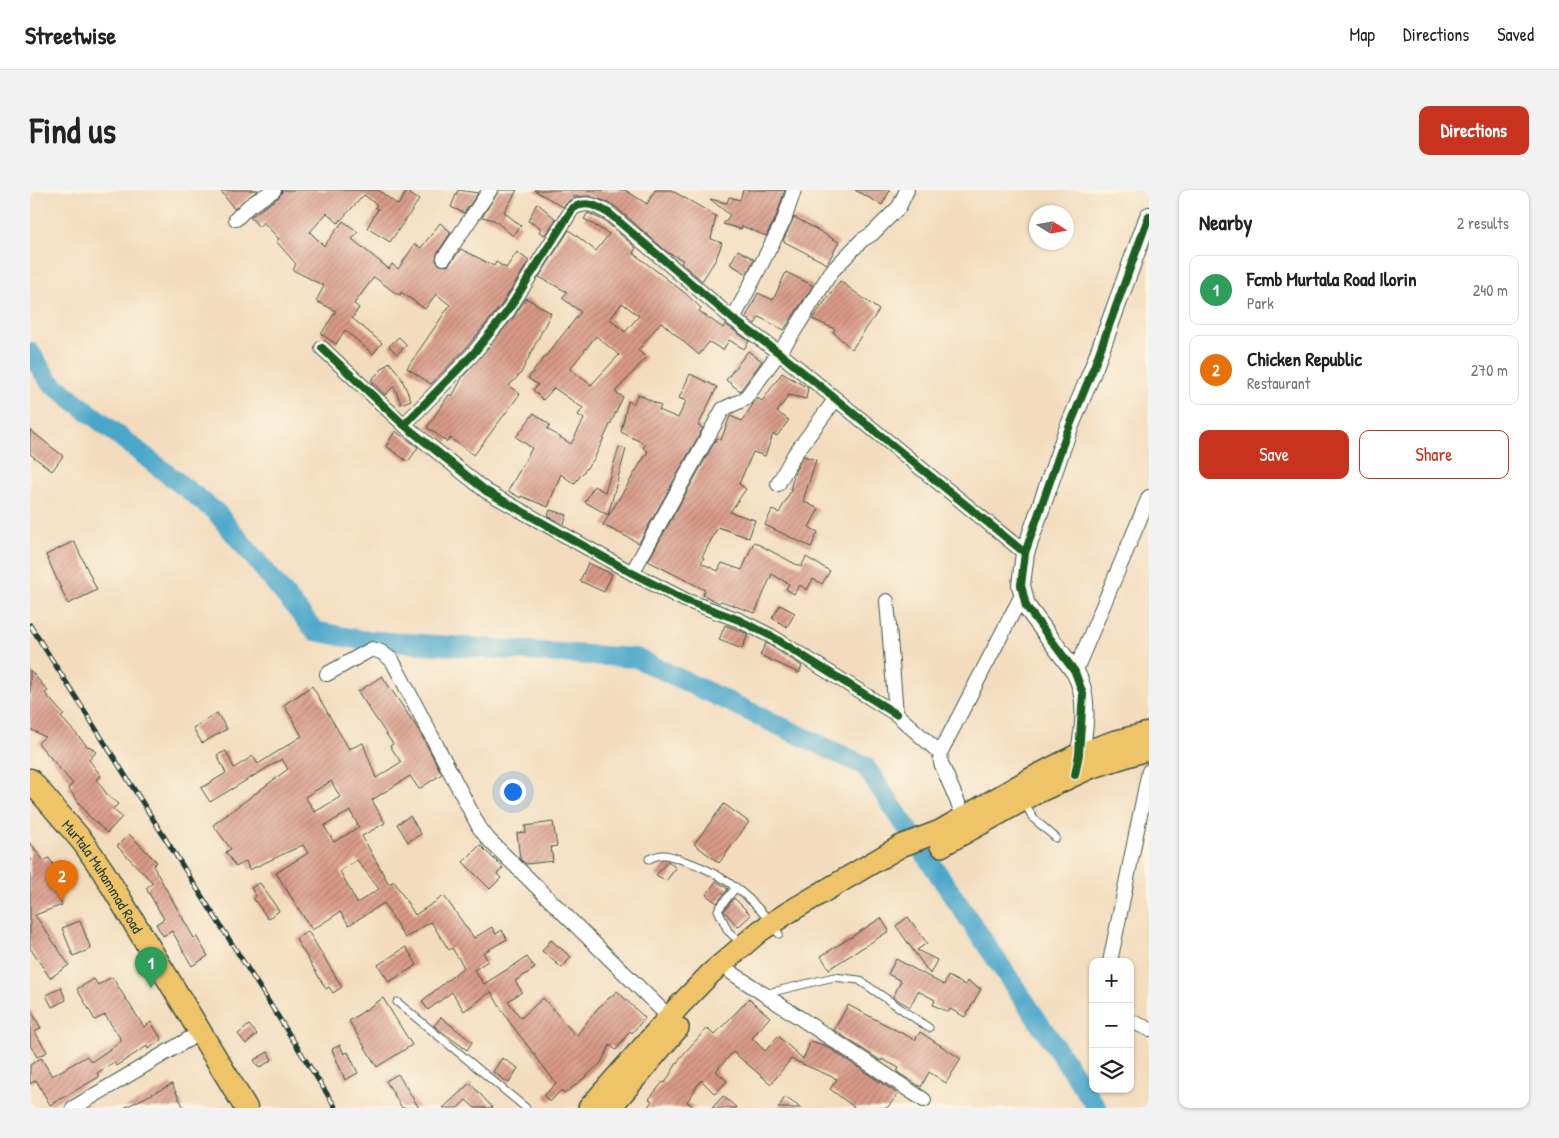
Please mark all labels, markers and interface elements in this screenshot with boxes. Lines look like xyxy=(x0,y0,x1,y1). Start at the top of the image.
text: Streetwise xyxy=(25,19,116,51)
text: Map xyxy=(1350,22,1375,47)
text: Directions xyxy=(1403,22,1469,47)
text: Saved xyxy=(1497,22,1534,47)
button: Directions xyxy=(1419,106,1529,155)
text: Find us xyxy=(30,107,116,154)
north arrow xyxy=(1029,205,1074,250)
text: Nearby xyxy=(1199,208,1252,237)
text: 2 results xyxy=(1457,212,1509,234)
text: Fcmb Murtala Road Ilorin xyxy=(1247,266,1417,292)
text: 1 xyxy=(1213,279,1219,301)
text: 240 m xyxy=(1473,279,1508,301)
text: Park xyxy=(1247,292,1274,314)
text: Chicken Republic xyxy=(1247,346,1362,372)
text: 2 xyxy=(1212,359,1220,381)
text: 270 m xyxy=(1471,359,1508,381)
text: Restaurant xyxy=(1247,372,1310,394)
button: Save xyxy=(1199,430,1349,479)
button: Share xyxy=(1359,430,1509,479)
your location xyxy=(500,779,526,805)
street label: Murtala Muhammad Road xyxy=(58,815,148,937)
pin: 2 xyxy=(46,860,78,901)
pin: 1 xyxy=(135,947,167,988)
map controls xyxy=(1089,958,1134,1093)
button: + xyxy=(1089,958,1134,1003)
button: − xyxy=(1089,1003,1134,1048)
button: layers xyxy=(1089,1048,1134,1093)

